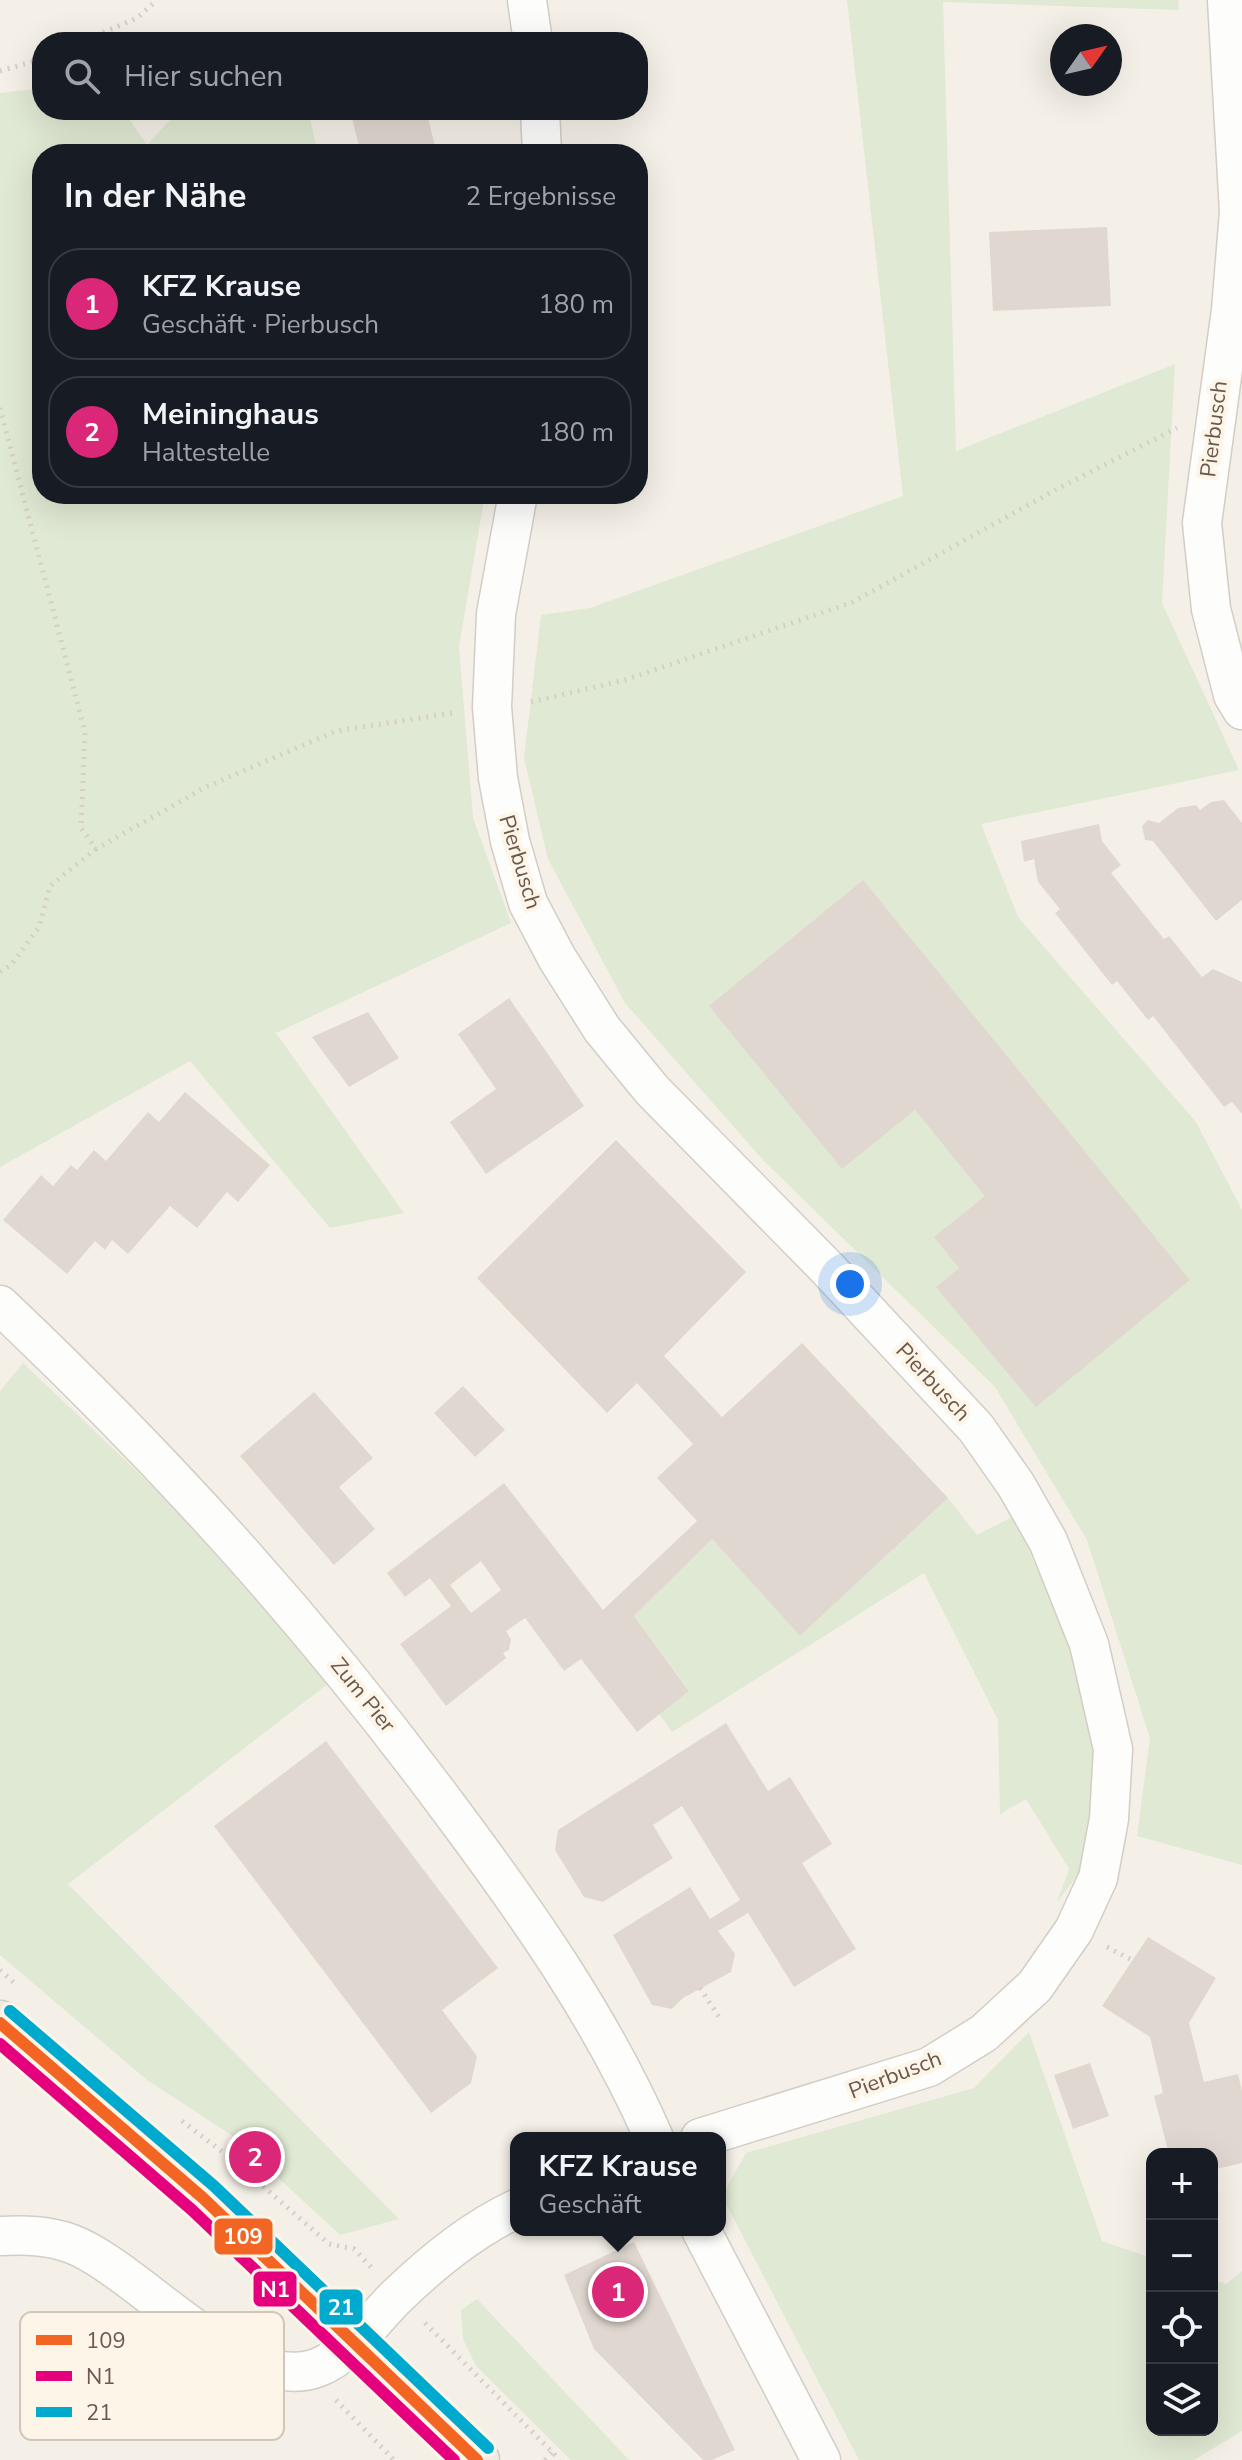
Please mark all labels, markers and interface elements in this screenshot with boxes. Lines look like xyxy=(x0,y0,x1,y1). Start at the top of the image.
north arrow xyxy=(1050,24,1122,96)
search box xyxy=(32,32,648,120)
icon: search xyxy=(60,54,104,98)
text: Hier suchen xyxy=(124,56,283,97)
text: In der Nähe xyxy=(64,173,246,219)
text: 2 Ergebnisse xyxy=(466,179,616,214)
text: KFZ Krause xyxy=(142,266,301,307)
text: 1 xyxy=(84,287,100,322)
text: 180 m xyxy=(538,287,614,322)
text: Geschäft · Pierbusch xyxy=(142,307,379,342)
street label: Pierbusch xyxy=(1193,379,1235,479)
text: Meininghaus xyxy=(142,394,319,435)
text: 2 xyxy=(84,415,100,450)
text: 180 m xyxy=(538,415,614,450)
text: Haltestelle xyxy=(142,435,270,470)
street label: Pierbusch xyxy=(491,811,549,913)
your location xyxy=(830,1264,870,1304)
street label: Pierbusch xyxy=(889,1336,977,1428)
street label: Zum Pier xyxy=(324,1651,402,1739)
street label: Pierbusch xyxy=(844,2044,946,2106)
pin: 2 xyxy=(229,2127,281,2187)
popup xyxy=(510,2132,726,2236)
text: KFZ Krause xyxy=(539,2146,697,2187)
map controls xyxy=(1146,2148,1218,2436)
button: + xyxy=(1146,2148,1218,2220)
text: Geschäft xyxy=(539,2187,641,2222)
line badge: 109 xyxy=(213,2217,274,2256)
button: − xyxy=(1146,2220,1218,2292)
text: 109 xyxy=(223,2222,263,2252)
pin: 1 xyxy=(592,2262,644,2322)
line badge: N1 xyxy=(252,2270,298,2308)
text: N1 xyxy=(260,2275,290,2305)
line badge: 21 xyxy=(318,2288,364,2326)
button: locate xyxy=(1146,2292,1218,2364)
text: 21 xyxy=(328,2293,354,2323)
legend xyxy=(20,2312,284,2440)
text: 109 xyxy=(86,2326,126,2356)
text: N1 xyxy=(86,2362,115,2392)
button: layers xyxy=(1146,2364,1218,2436)
text: 21 xyxy=(86,2398,112,2428)

